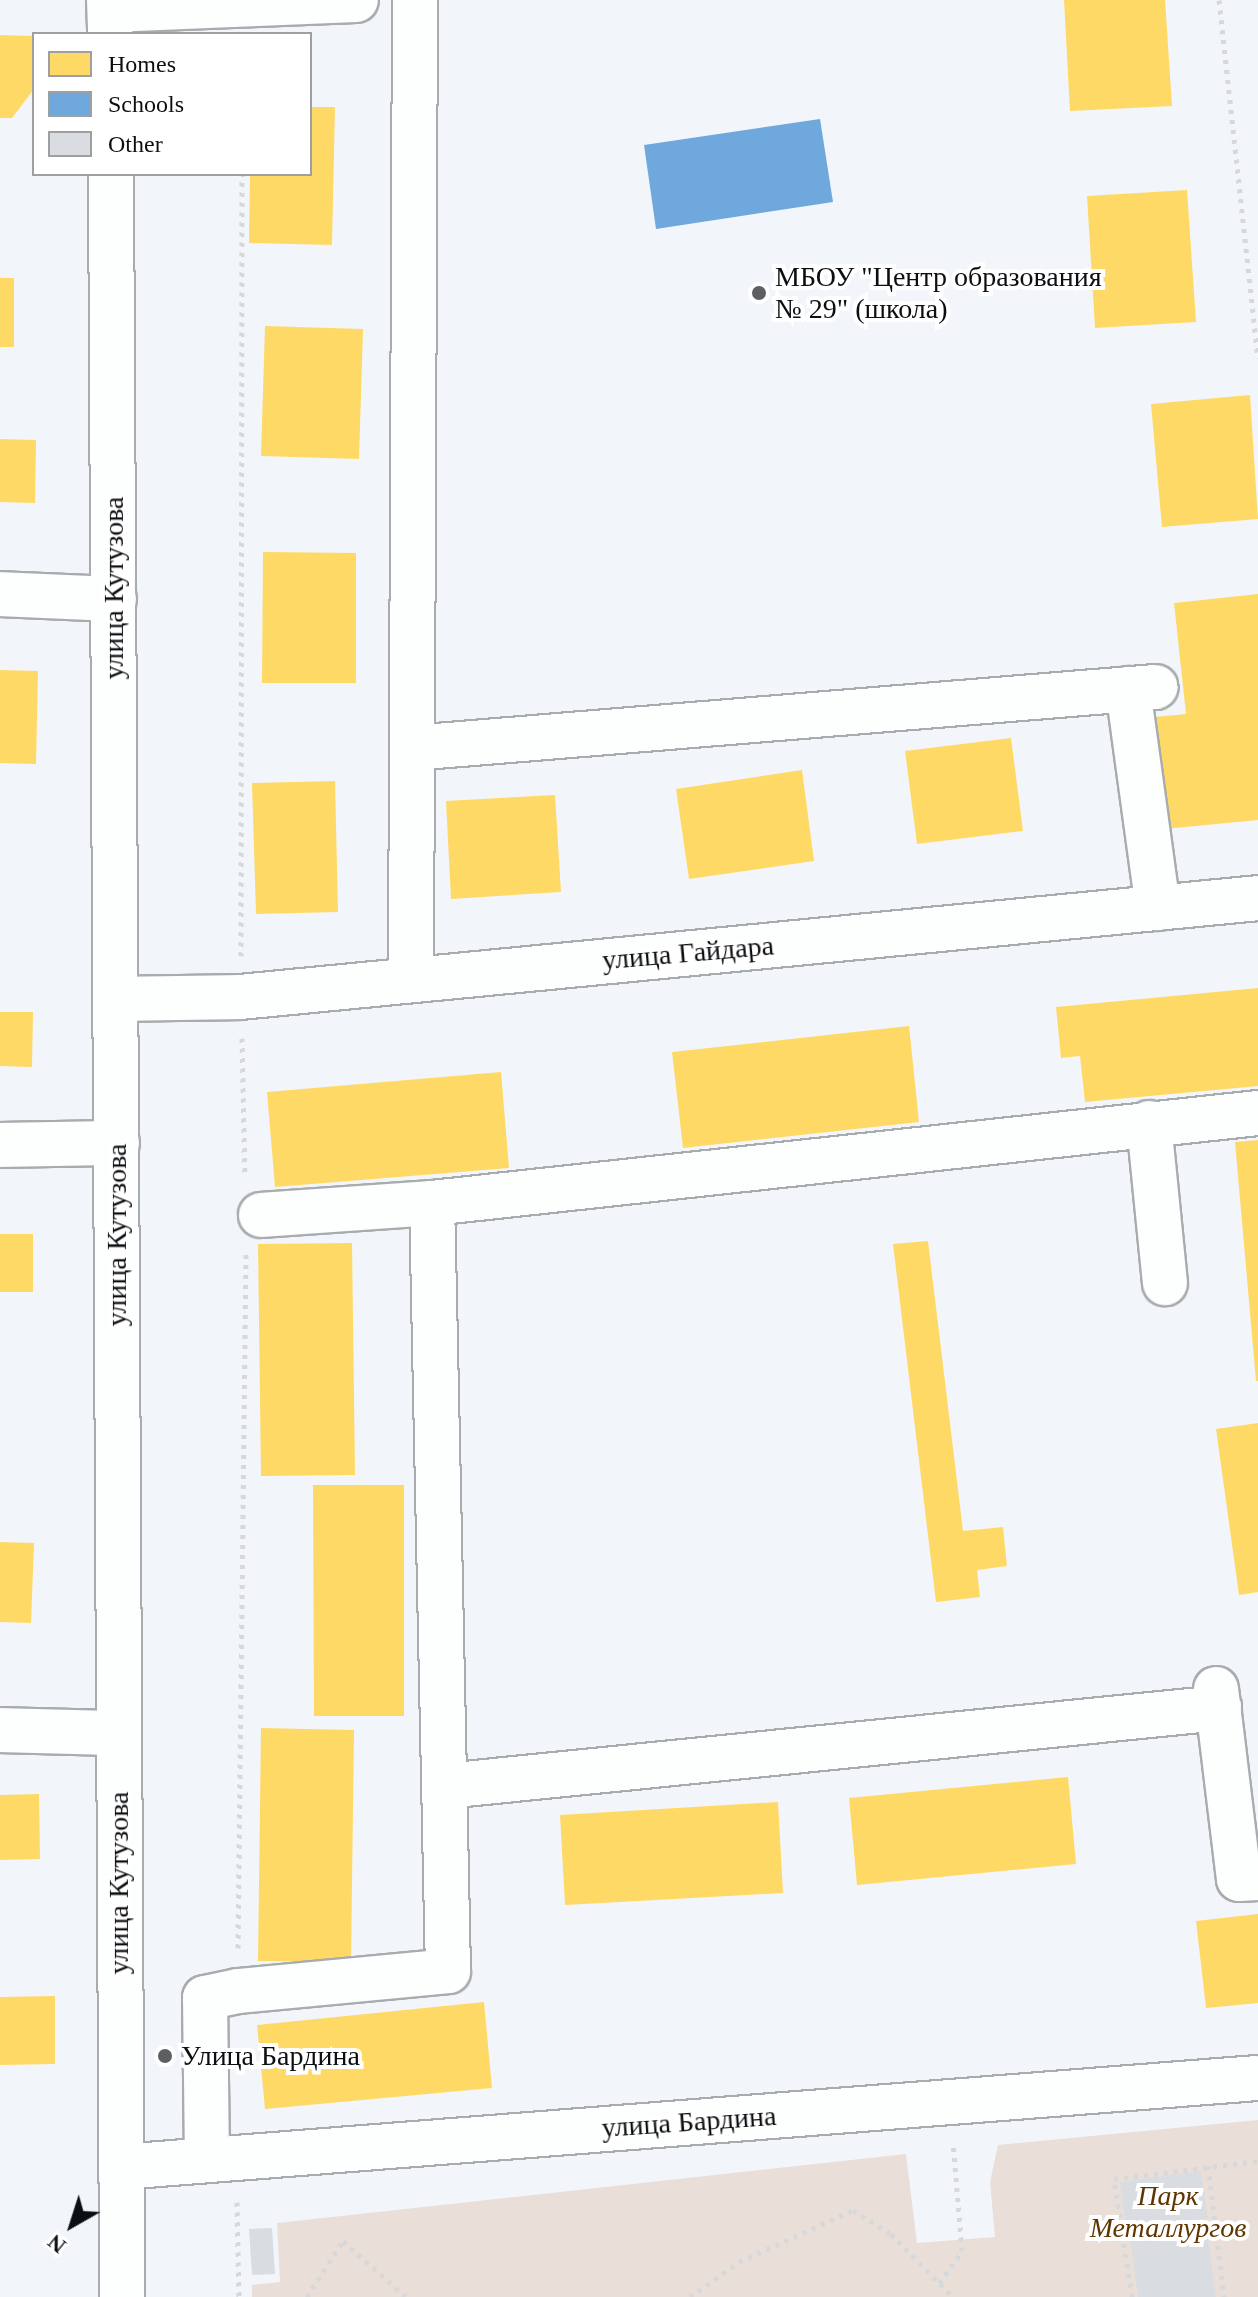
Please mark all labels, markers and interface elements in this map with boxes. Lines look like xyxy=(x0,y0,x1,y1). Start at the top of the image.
legend xyxy=(32,32,312,176)
text: Homes xyxy=(108,51,176,77)
text: Schools xyxy=(108,91,184,117)
text: Other xyxy=(108,131,163,157)
place label: МБОУ "Центр образования № 29" (школа) xyxy=(775,260,1102,326)
marker: МБОУ "Центр образования № 29" (школа) xyxy=(750,284,768,302)
street label: улица Кутузова xyxy=(97,497,131,679)
street label: улица Гайдара xyxy=(601,929,775,977)
street label: улица Кутузова xyxy=(100,1144,134,1326)
street label: улица Кутузова xyxy=(102,1792,136,1974)
place label: Улица Бардина xyxy=(181,2039,360,2073)
marker: Улица Бардина xyxy=(156,2047,174,2065)
street label: улица Бардина xyxy=(601,2099,777,2145)
park label: Парк Металлургов xyxy=(1090,2179,1246,2245)
north arrow xyxy=(32,2185,112,2265)
text: N xyxy=(43,2229,71,2259)

